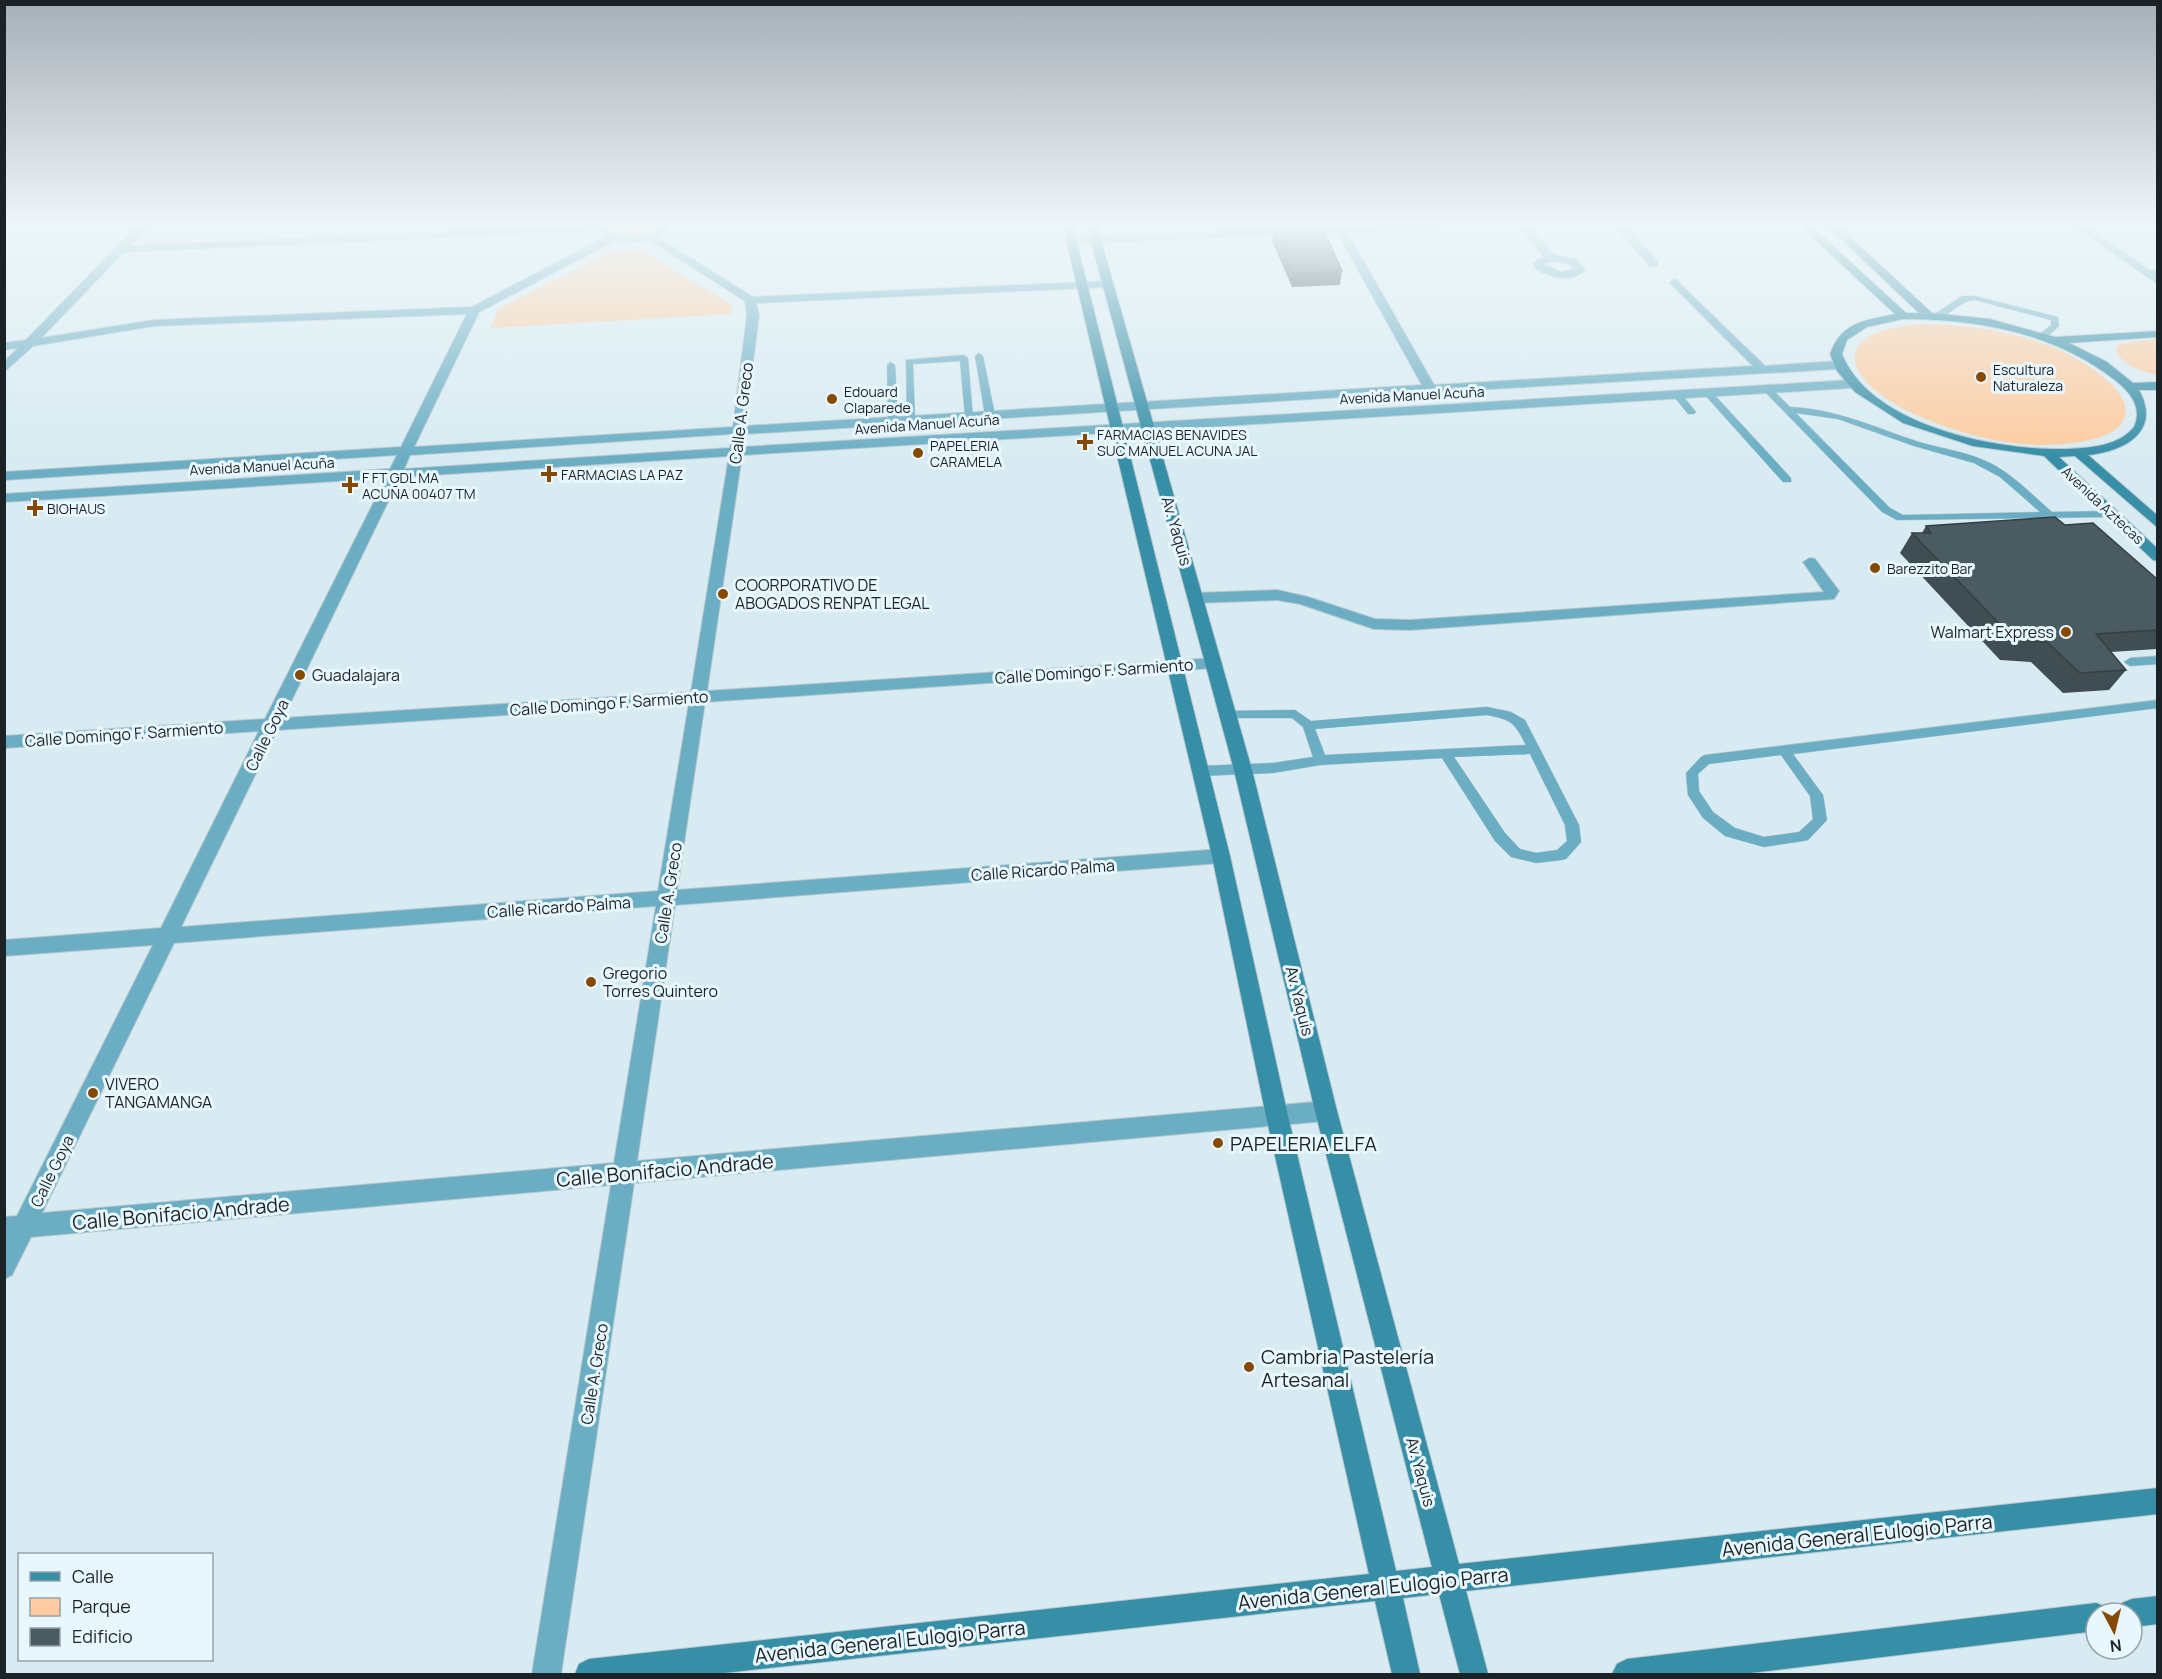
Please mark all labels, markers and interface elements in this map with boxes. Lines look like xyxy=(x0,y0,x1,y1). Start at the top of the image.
place label: Escultura Naturaleza xyxy=(1993,360,2063,395)
street label: Calle A. Greco xyxy=(724,361,758,465)
marker: Escultura Naturaleza xyxy=(1974,370,1988,384)
place label: Edouard Claparede xyxy=(844,382,911,417)
street label: Avenida Manuel Acuña xyxy=(1339,382,1485,408)
marker: Edouard Claparede xyxy=(825,392,839,406)
street label: Avenida Manuel Acuña xyxy=(854,409,1000,439)
place label: FARMACIAS BENAVIDES SUC MANUEL ACUNA JAL xyxy=(1097,425,1257,460)
marker: FARMACIAS BENAVIDES SUC MANUEL ACUNA JAL xyxy=(1078,435,1092,449)
place label: PAPELERIA CARAMELA xyxy=(930,436,1002,471)
marker: PAPELERIA CARAMELA xyxy=(911,446,925,460)
street label: Avenida Manuel Acuña xyxy=(189,453,335,479)
street label: Avenida Aztecas xyxy=(2058,462,2148,548)
place label: FARMACIAS LA PAZ xyxy=(561,465,683,484)
marker: FARMACIAS LA PAZ xyxy=(542,467,556,481)
place label: F FT GDL MA ACUÑA 00407 TM xyxy=(362,468,476,503)
marker: F FT GDL MA ACUÑA 00407 TM xyxy=(343,478,357,492)
street label: Av. Yaquis xyxy=(1157,494,1197,568)
place label: BIOHAUS xyxy=(47,499,106,518)
marker: BIOHAUS xyxy=(28,501,42,515)
place label: Barezzito Bar xyxy=(1887,559,1972,578)
marker: Barezzito Bar xyxy=(1868,561,1882,575)
place label: COORPORATIVO DE ABOGADOS RENPAT LEGAL xyxy=(735,574,930,614)
marker: COORPORATIVO DE ABOGADOS RENPAT LEGAL xyxy=(716,587,730,601)
place label: Walmart Express xyxy=(1931,621,2054,643)
marker: Walmart Express xyxy=(2059,625,2073,639)
street label: Calle Domingo F. Sarmiento xyxy=(994,653,1194,689)
place label: Guadalajara xyxy=(312,664,400,686)
marker: Guadalajara xyxy=(293,668,307,682)
street label: Calle Domingo F. Sarmiento xyxy=(509,685,709,721)
street label: Calle Goya xyxy=(240,695,294,775)
street label: Calle Domingo F. Sarmiento xyxy=(24,716,224,752)
street label: Calle A. Greco xyxy=(649,841,687,945)
street label: Calle Ricardo Palma xyxy=(970,854,1116,886)
street label: Calle Ricardo Palma xyxy=(486,891,632,923)
place label: Gregorio Torres Quintero xyxy=(603,962,718,1002)
street label: Av. Yaquis xyxy=(1281,964,1319,1038)
marker: Gregorio Torres Quintero xyxy=(584,975,598,989)
place label: VIVERO TANGAMANGA xyxy=(105,1073,212,1113)
marker: VIVERO TANGAMANGA xyxy=(86,1086,100,1100)
place label: PAPELERIA ELFA xyxy=(1230,1130,1377,1157)
street label: Calle Goya xyxy=(25,1131,79,1211)
marker: PAPELERIA ELFA xyxy=(1211,1136,1225,1150)
street label: Calle Bonifacio Andrade xyxy=(555,1147,775,1193)
street label: Calle Bonifacio Andrade xyxy=(71,1190,291,1236)
street label: Calle A. Greco xyxy=(575,1322,613,1426)
place label: Cambria Pastelería Artesanal xyxy=(1261,1343,1434,1393)
marker: Cambria Pastelería Artesanal xyxy=(1242,1360,1256,1374)
street label: Av. Yaquis xyxy=(1401,1435,1441,1509)
street label: Avenida General Eulogio Parra xyxy=(1720,1507,1994,1563)
legend xyxy=(18,1553,213,1661)
street label: Avenida General Eulogio Parra xyxy=(1236,1560,1510,1616)
text: Calle xyxy=(72,1564,114,1588)
text: Parque xyxy=(72,1594,131,1618)
north arrow xyxy=(2084,1601,2144,1661)
street label: Avenida General Eulogio Parra xyxy=(753,1613,1027,1669)
text: Edificio xyxy=(72,1624,133,1648)
text: N xyxy=(2109,1634,2123,1658)

